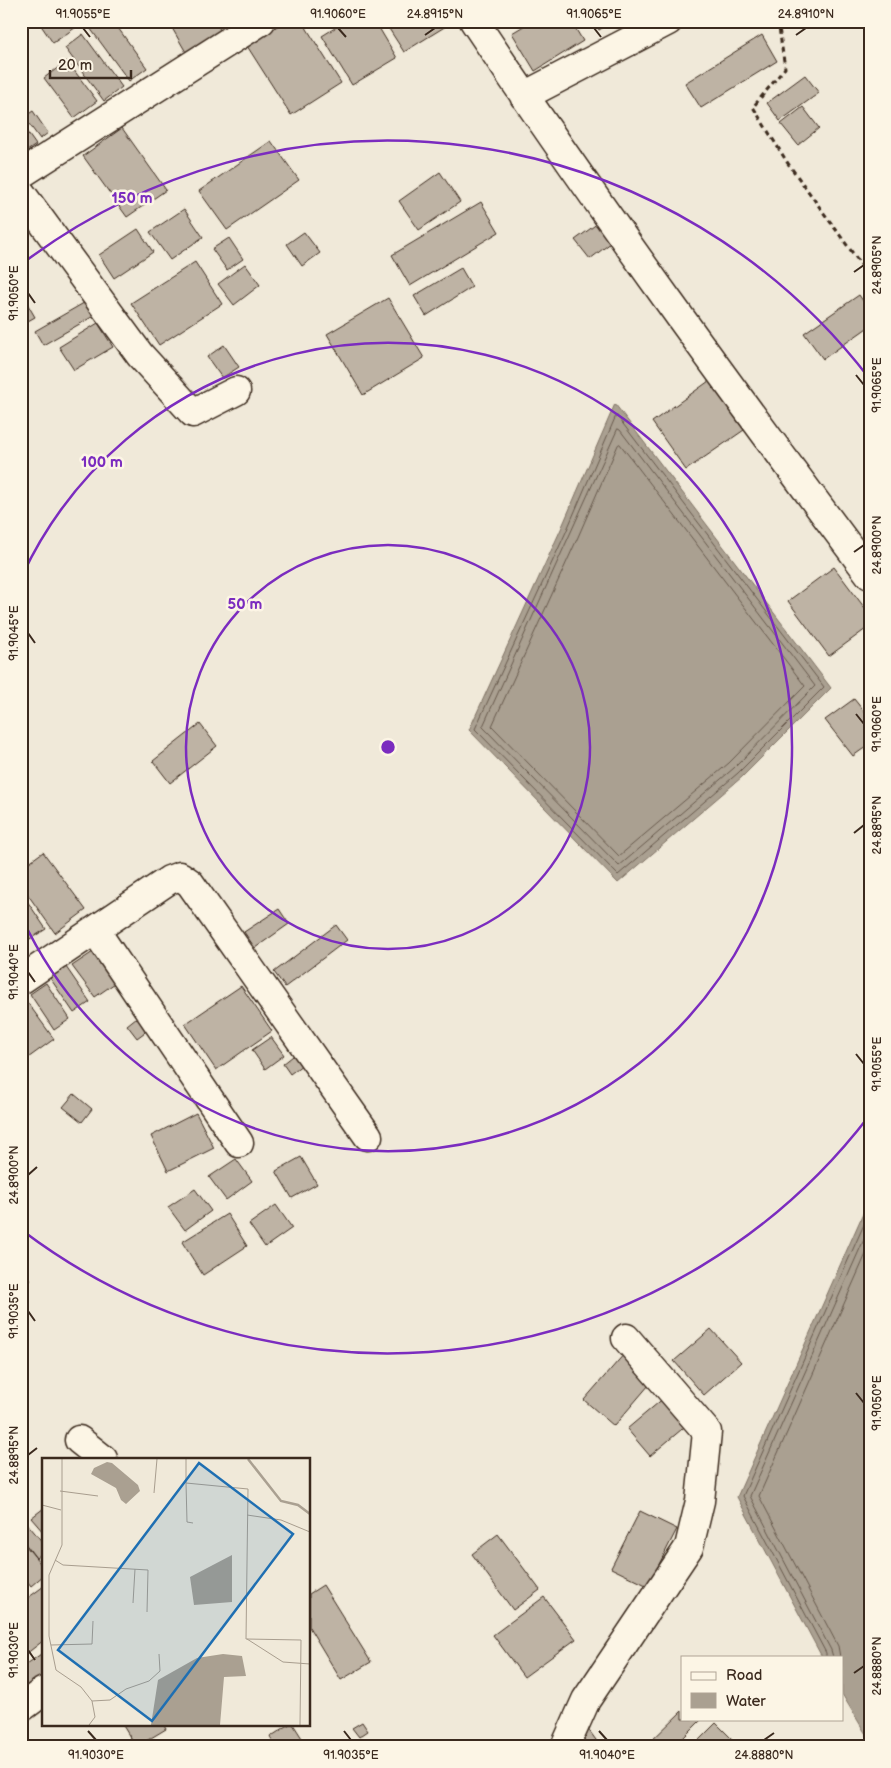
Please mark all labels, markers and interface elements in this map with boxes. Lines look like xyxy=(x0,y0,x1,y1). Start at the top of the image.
text: 91.9055°E xyxy=(56,7,111,22)
text: 91.9060°E xyxy=(310,7,366,22)
text: 24.8915°N xyxy=(407,7,463,22)
text: 91.9065°E xyxy=(566,7,622,22)
text: 24.8910°N xyxy=(778,7,834,22)
scale bar xyxy=(50,48,131,80)
text: 20 m xyxy=(58,56,92,75)
text: 150 m xyxy=(111,189,153,208)
text: 24.8905°N xyxy=(870,236,885,294)
text: 91.9050°E xyxy=(7,265,22,321)
text: 91.9065°E xyxy=(870,357,885,413)
text: 100 m xyxy=(81,453,123,472)
text: 24.8900°N xyxy=(870,515,885,575)
text: 50 m xyxy=(228,595,263,614)
text: 91.9045°E xyxy=(7,605,22,661)
text: 91.9060°E xyxy=(870,696,885,752)
centre of rings xyxy=(379,738,397,756)
text: 24.8895°N xyxy=(870,796,885,854)
text: 91.9040°E xyxy=(7,944,22,1000)
text: 91.9055°E xyxy=(870,1036,885,1091)
text: 24.8900°N xyxy=(7,1145,22,1205)
text: 91.9035°E xyxy=(7,1283,22,1339)
text: 91.9050°E xyxy=(870,1375,885,1431)
text: 24.8895°N xyxy=(7,1426,22,1484)
inset map xyxy=(42,1458,310,1726)
text: 91.9030°E xyxy=(7,1622,22,1678)
text: 24.8880°N xyxy=(870,1636,885,1696)
legend xyxy=(681,1656,844,1720)
text: Road xyxy=(726,1666,762,1685)
text: Water xyxy=(726,1692,766,1711)
text: 91.9030°E xyxy=(68,1748,124,1763)
text: 91.9035°E xyxy=(323,1748,379,1763)
text: 91.9040°E xyxy=(579,1748,635,1763)
text: 24.8880°N xyxy=(734,1748,794,1763)

